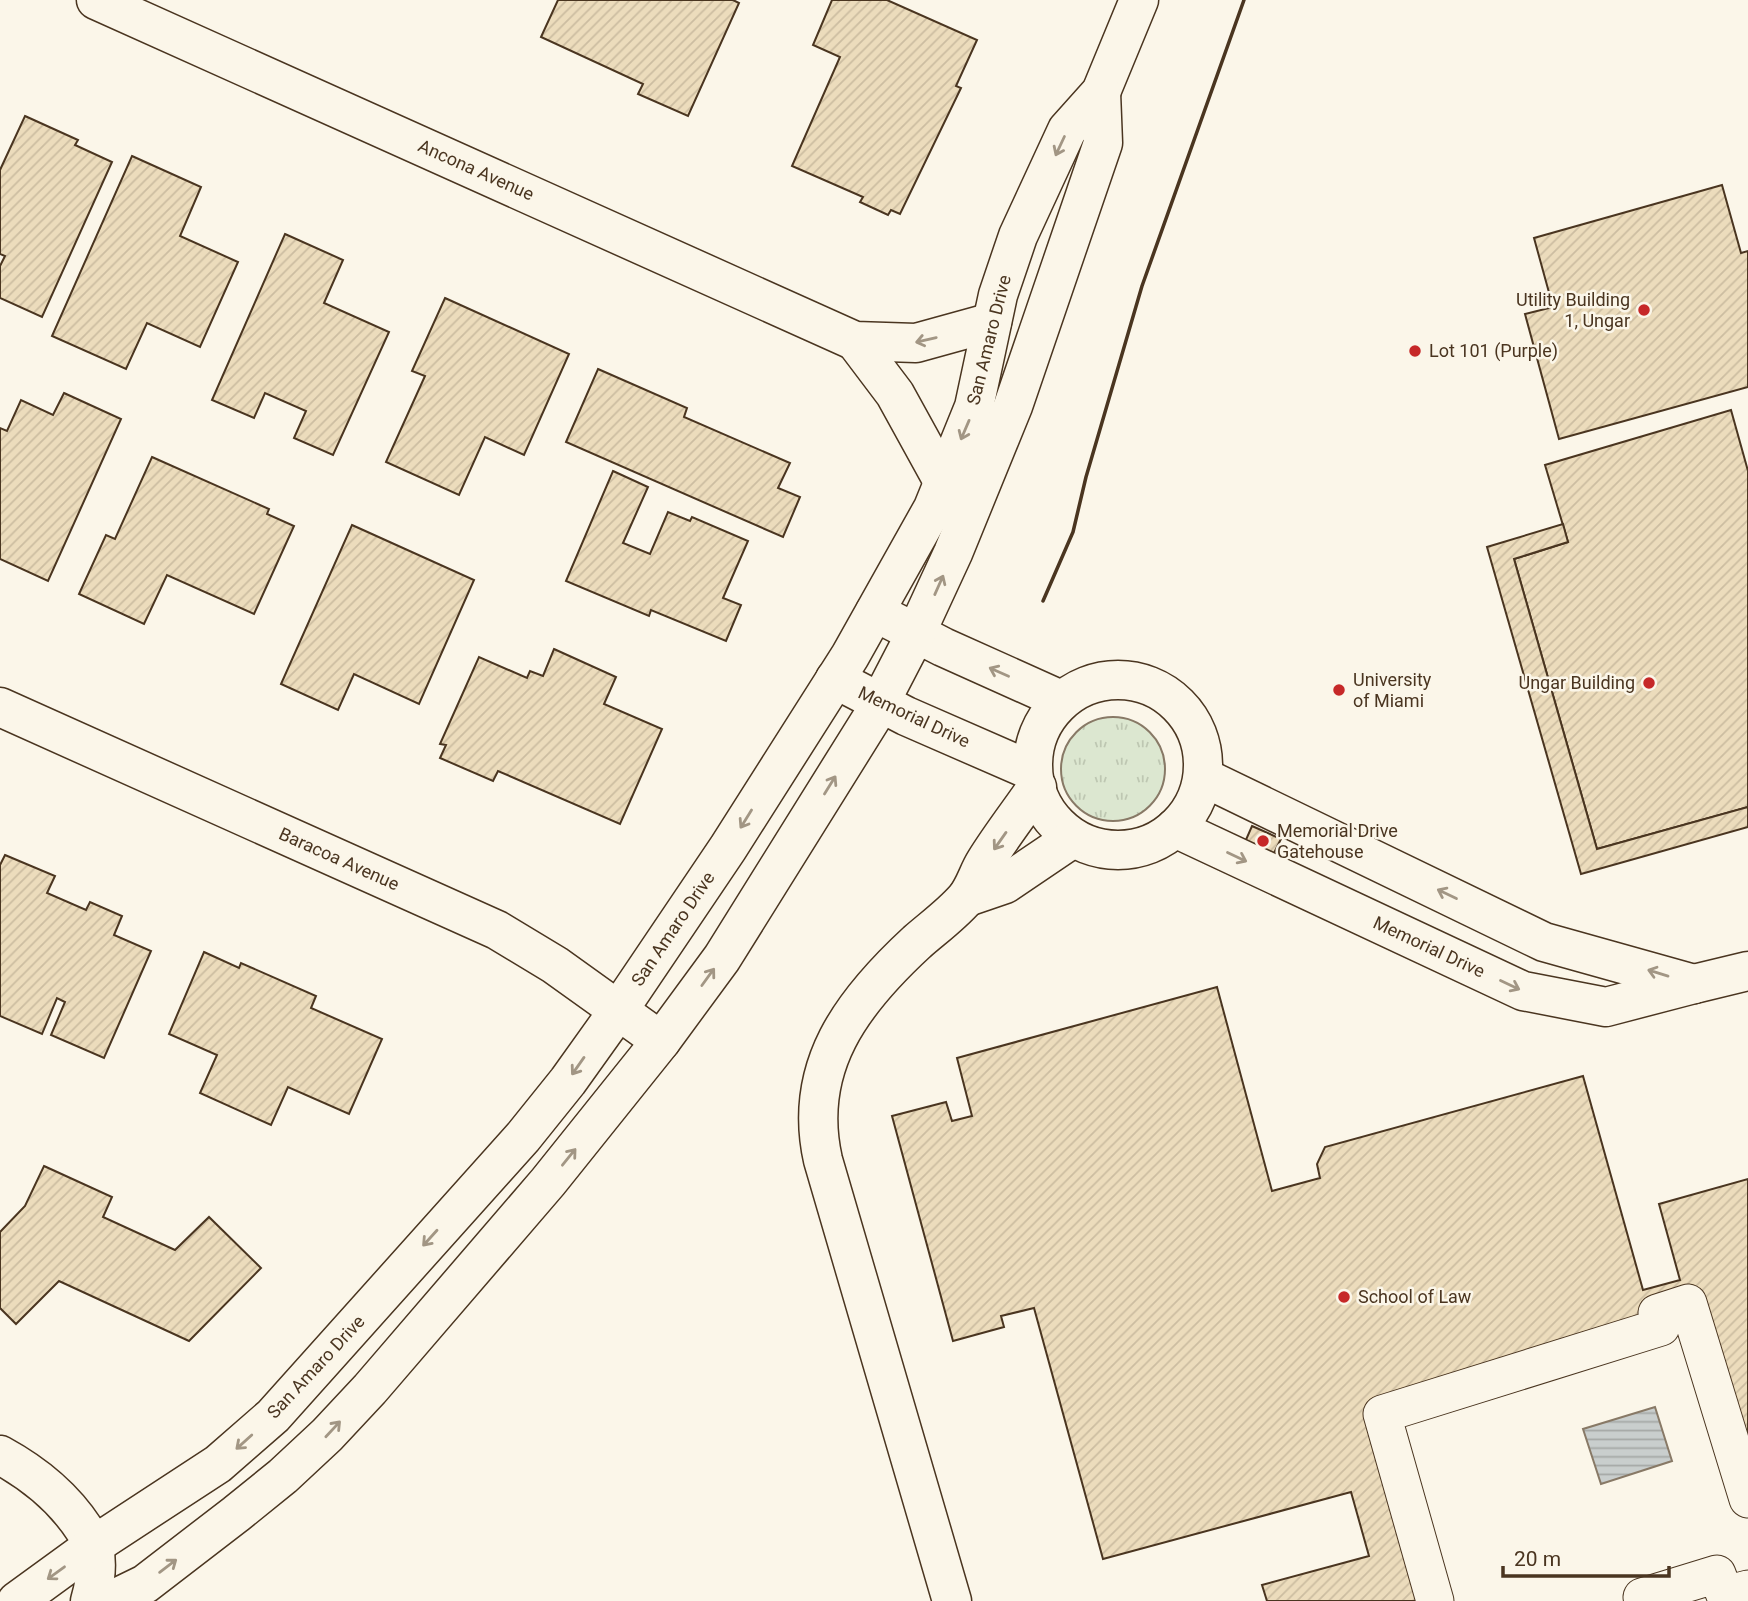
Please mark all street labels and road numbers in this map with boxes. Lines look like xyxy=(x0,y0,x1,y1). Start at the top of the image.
street label: Ancona Avenue xyxy=(415,135,537,204)
street label: San Amaro Drive xyxy=(962,273,1015,407)
street label: Memorial Drive xyxy=(855,681,973,752)
street label: Baracoa Avenue xyxy=(276,823,403,894)
street label: San Amaro Drive xyxy=(627,868,719,990)
street label: Memorial Drive xyxy=(1370,911,1488,982)
street label: San Amaro Drive xyxy=(263,1311,369,1423)

